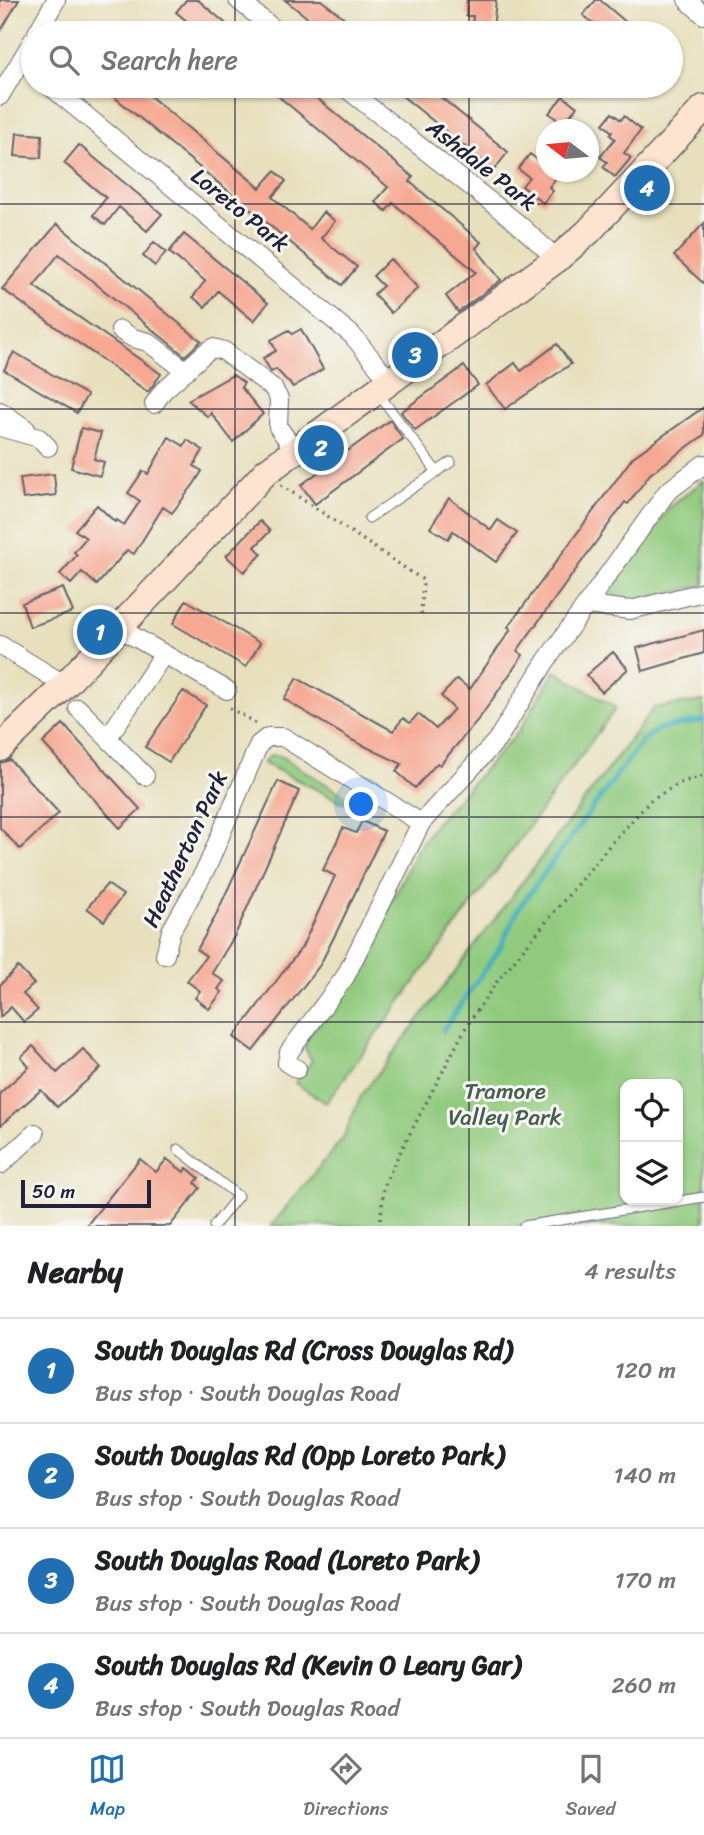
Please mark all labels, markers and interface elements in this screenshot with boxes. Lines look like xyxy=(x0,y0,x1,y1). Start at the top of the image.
search box xyxy=(21,21,683,98)
text: Search here xyxy=(101,37,238,83)
icon: search xyxy=(45,41,83,79)
street label: Ashdale Park xyxy=(416,107,547,222)
north arrow xyxy=(536,119,599,182)
street label: Loreto Park xyxy=(181,157,299,264)
pin: 4 xyxy=(624,162,670,214)
pin: 3 xyxy=(392,329,438,381)
pin: 2 xyxy=(298,422,344,474)
pin: 1 xyxy=(77,606,123,658)
street label: Heatherton Park xyxy=(131,763,240,934)
your location xyxy=(344,787,378,821)
park label: Tramore Valley Park xyxy=(448,1071,562,1138)
map controls xyxy=(620,1079,683,1205)
button: locate xyxy=(620,1079,683,1142)
button: layers xyxy=(620,1142,683,1205)
text: 50 m xyxy=(32,1175,75,1208)
scale bar xyxy=(21,1177,150,1209)
text: Nearby xyxy=(28,1245,123,1299)
text: 4 results xyxy=(584,1251,676,1292)
text: South Douglas Rd (Cross Douglas Rd) xyxy=(95,1327,512,1373)
text: 1 xyxy=(46,1350,56,1391)
text: 120 m xyxy=(615,1350,676,1391)
text: Bus stop · South Douglas Road xyxy=(95,1373,400,1414)
text: South Douglas Rd (Opp Loreto Park) xyxy=(95,1432,504,1478)
text: 2 xyxy=(44,1455,58,1496)
text: 140 m xyxy=(614,1455,676,1496)
text: Bus stop · South Douglas Road xyxy=(95,1478,400,1519)
text: South Douglas Road (Loreto Park) xyxy=(95,1537,479,1583)
text: 3 xyxy=(45,1560,57,1601)
text: 170 m xyxy=(615,1560,676,1601)
text: Bus stop · South Douglas Road xyxy=(95,1583,400,1624)
text: South Douglas Rd (Kevin O Leary Gar) xyxy=(95,1642,521,1688)
text: 4 xyxy=(44,1665,58,1706)
text: 260 m xyxy=(611,1665,676,1706)
text: Bus stop · South Douglas Road xyxy=(95,1688,400,1729)
tab: Map xyxy=(88,1750,126,1825)
tab: Directions xyxy=(303,1750,389,1825)
tab: Saved xyxy=(565,1750,616,1825)

